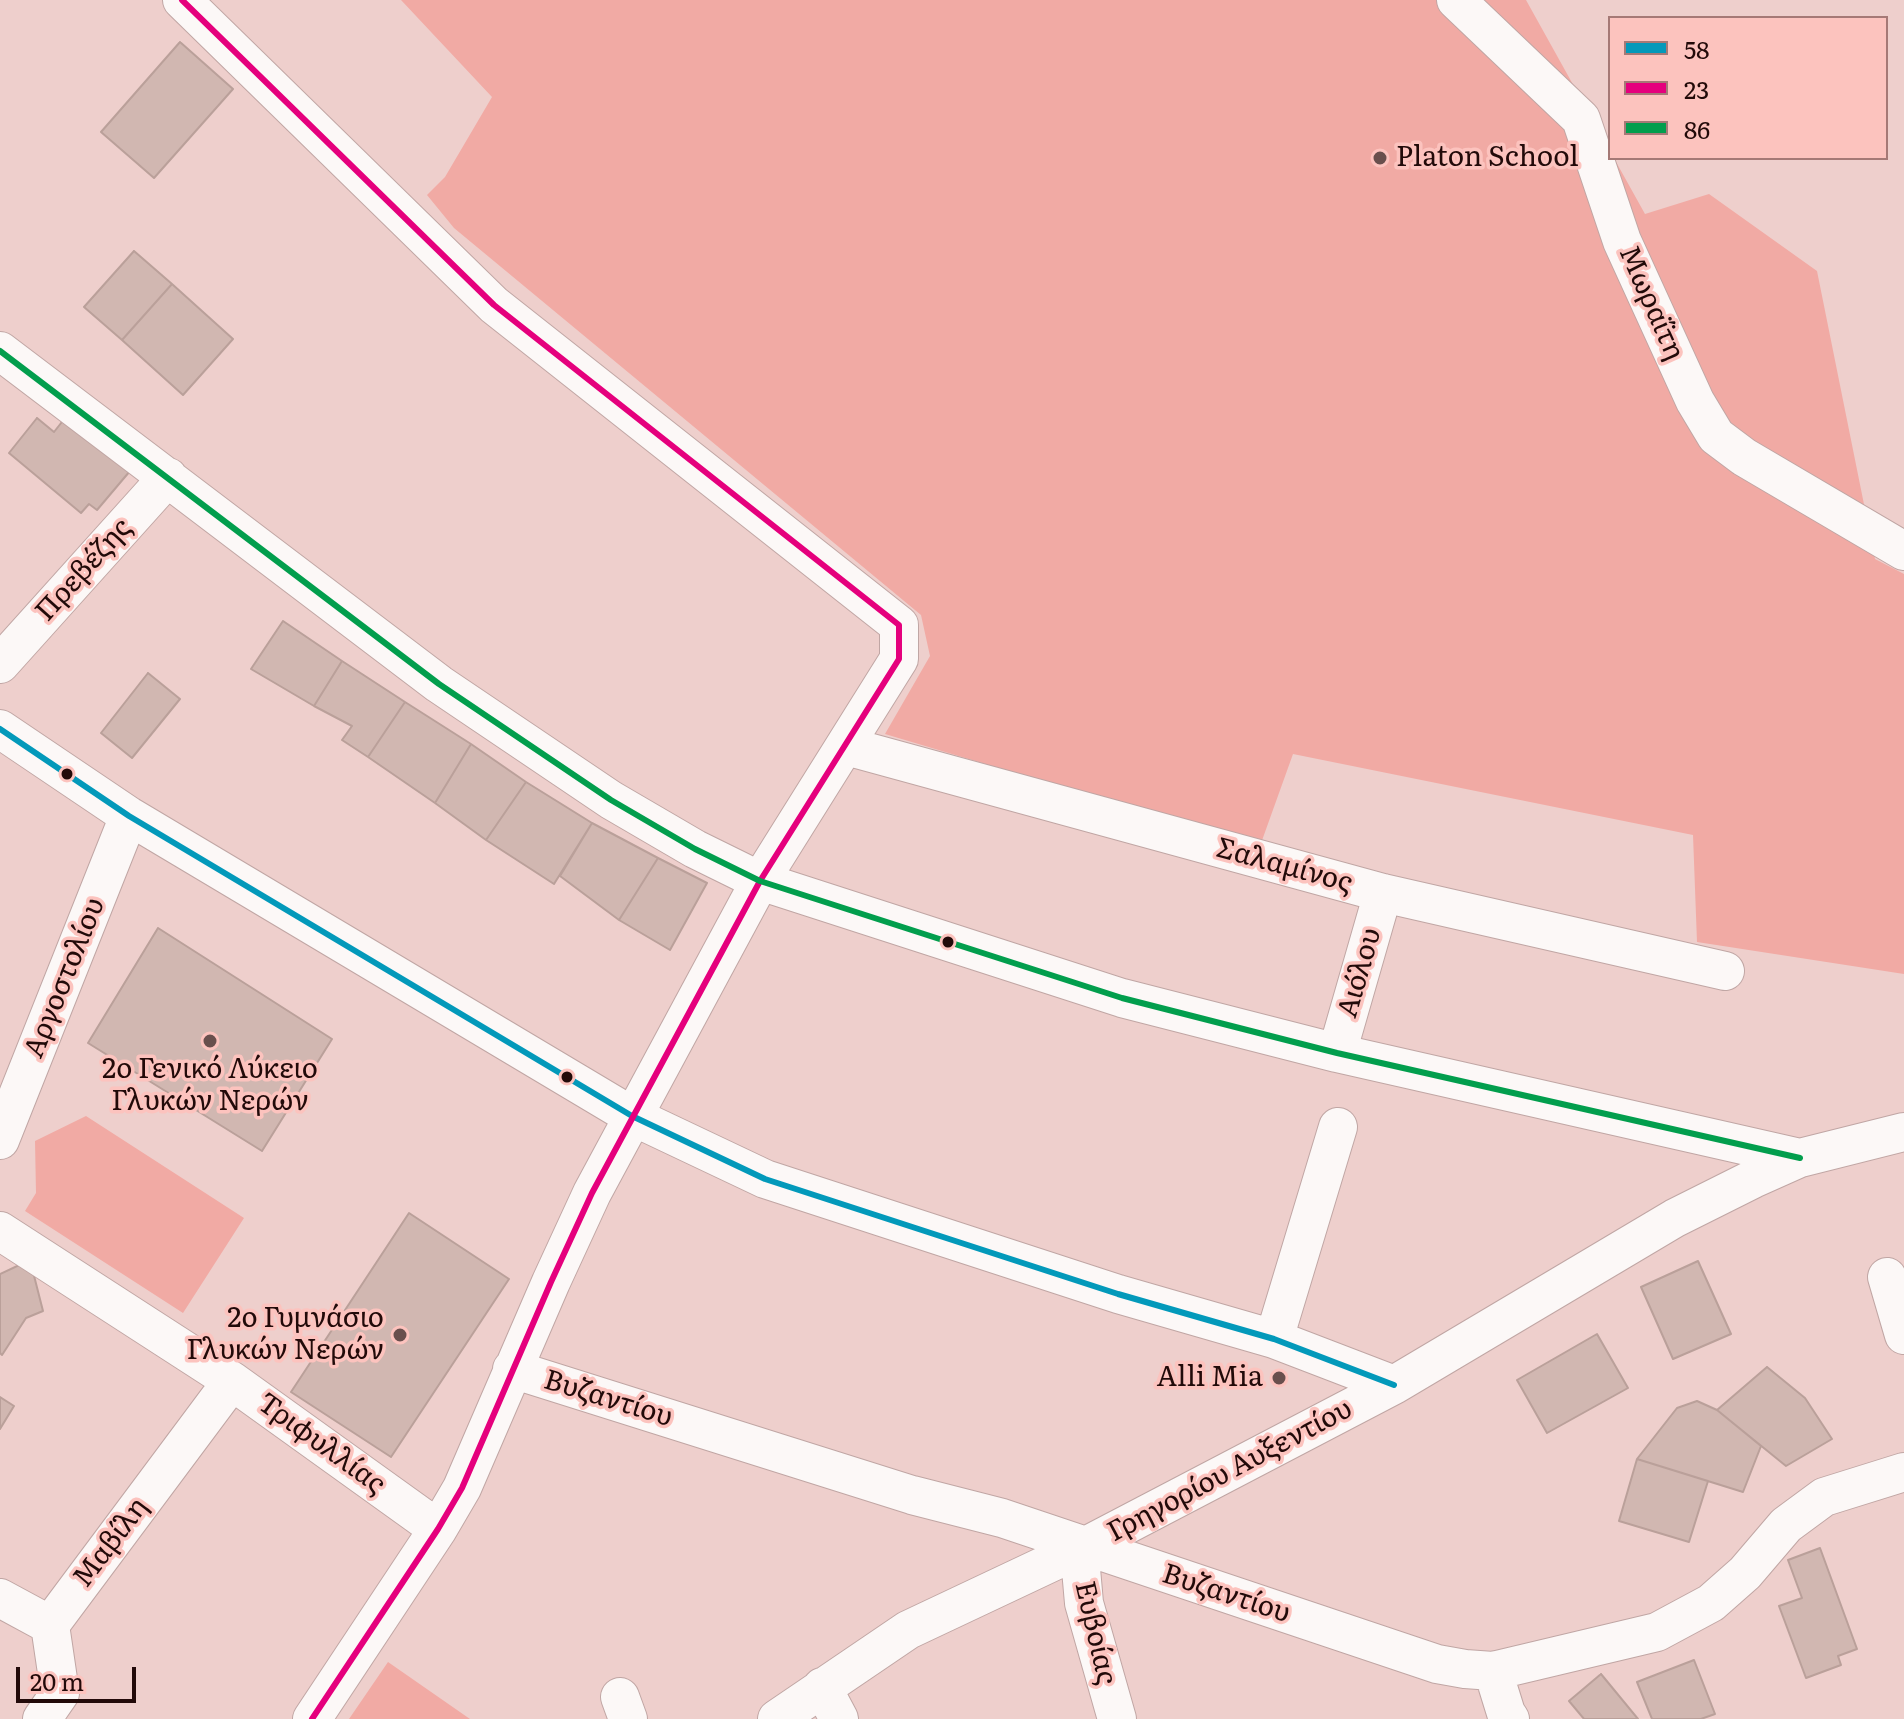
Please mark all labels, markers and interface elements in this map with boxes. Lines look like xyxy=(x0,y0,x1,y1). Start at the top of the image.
legend xyxy=(1608,16,1888,160)
text: 58 xyxy=(1684,31,1709,66)
text: 23 xyxy=(1684,71,1709,106)
text: 86 xyxy=(1684,111,1710,146)
place label: Platon School xyxy=(1396,141,1579,175)
marker: Platon School xyxy=(1371,149,1389,167)
street label: Μωραΐτη xyxy=(1611,241,1691,365)
street label: Πρεβέζης xyxy=(29,512,139,628)
unlabelled marker xyxy=(59,766,75,782)
street label: Σαλαμίνος xyxy=(1212,832,1356,900)
street label: Αργοστολίου xyxy=(18,893,112,1063)
street label: Αιόλου xyxy=(1331,924,1389,1022)
unlabelled marker xyxy=(940,934,956,950)
marker: 2ο Γενικό Λύκειο Γλυκών Νερών xyxy=(201,1032,219,1050)
place label: 2ο Γενικό Λύκειο Γλυκών Νερών xyxy=(102,1053,318,1119)
unlabelled marker xyxy=(559,1069,575,1085)
place label: 2ο Γυμνάσιο Γλυκών Νερών xyxy=(187,1302,384,1368)
marker: 2ο Γυμνάσιο Γλυκών Νερών xyxy=(391,1326,409,1344)
place label: Alli Mia xyxy=(1157,1361,1263,1395)
street label: Βυζαντίου xyxy=(540,1364,676,1434)
marker: Alli Mia xyxy=(1270,1369,1288,1387)
street label: Τριφυλλίας xyxy=(251,1386,391,1502)
street label: Γρηγορίου Αυξεντίου xyxy=(1102,1392,1358,1550)
street label: Μαβίλη xyxy=(67,1492,155,1594)
street label: Βυζαντίου xyxy=(1158,1558,1294,1630)
street label: Ευβοίας xyxy=(1067,1578,1123,1688)
scale bar xyxy=(20,1651,140,1701)
text: 20 m xyxy=(30,1663,84,1698)

